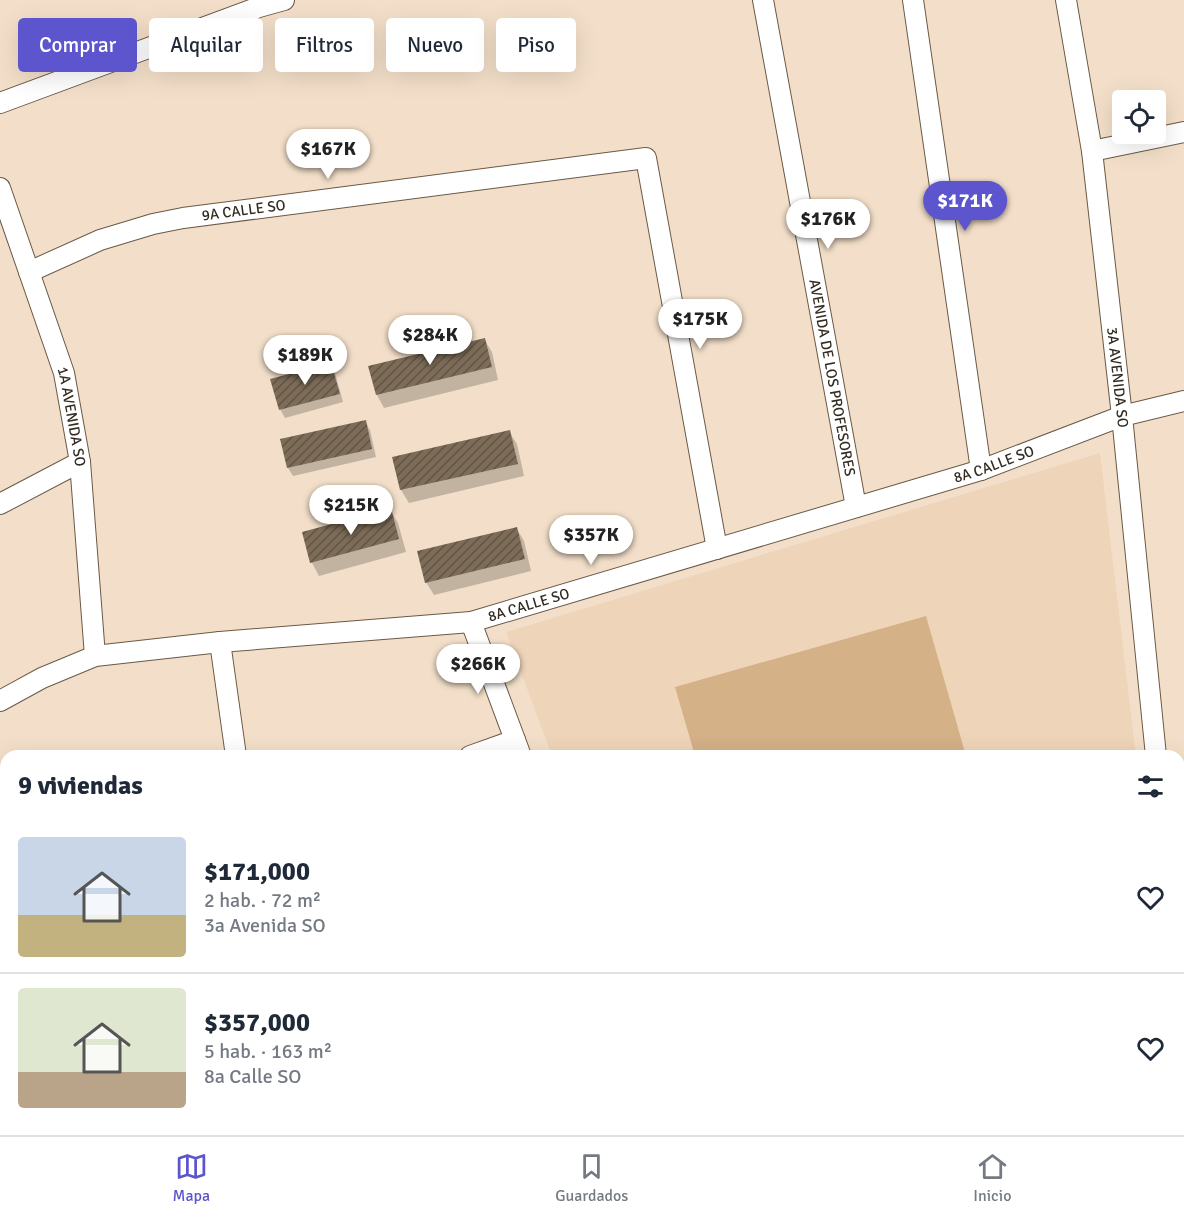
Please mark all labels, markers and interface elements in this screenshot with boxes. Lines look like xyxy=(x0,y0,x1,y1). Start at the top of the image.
chip: Comprar xyxy=(18,18,137,72)
chip: Alquilar xyxy=(149,18,263,72)
chip: Filtros xyxy=(275,18,374,72)
chip: Nuevo xyxy=(386,18,484,72)
chip: Piso xyxy=(496,18,576,72)
map controls xyxy=(1112,90,1166,144)
button: locate xyxy=(1112,90,1166,144)
pin: $167K xyxy=(286,129,370,180)
text: $167K xyxy=(300,136,356,161)
pin: $171K xyxy=(923,181,1007,232)
text: $171K xyxy=(937,188,993,213)
street label: 9A CALLE SO xyxy=(201,196,287,224)
pin: $176K xyxy=(786,199,870,250)
text: $176K xyxy=(800,206,856,231)
street label: AVENIDA DE LOS PROFESORES xyxy=(805,278,859,478)
pin: $175K xyxy=(658,299,742,350)
text: $175K xyxy=(672,306,728,331)
pin: $284K xyxy=(388,315,472,366)
text: $284K xyxy=(402,322,458,347)
street label: 3A AVENIDA SO xyxy=(1103,326,1132,429)
pin: $189K xyxy=(263,335,347,386)
text: $189K xyxy=(277,342,333,367)
street label: 1A AVENIDA SO xyxy=(53,364,90,468)
street label: 8A CALLE SO xyxy=(951,441,1037,487)
pin: $215K xyxy=(309,485,393,536)
text: $215K xyxy=(323,492,379,517)
pin: $357K xyxy=(549,515,633,566)
text: $357K xyxy=(563,522,619,547)
street label: 8A CALLE SO xyxy=(486,584,572,625)
pin: $266K xyxy=(436,644,520,695)
text: $266K xyxy=(450,651,506,676)
text: 9 viviendas xyxy=(18,770,143,802)
icon: filters xyxy=(1134,770,1167,803)
text: $171,000 xyxy=(204,856,310,888)
icon: home xyxy=(66,861,138,933)
icon: heart xyxy=(1134,881,1167,914)
text: 2 hab. · 72 m² xyxy=(204,888,321,913)
text: 3a Avenida SO xyxy=(204,913,326,938)
text: $357,000 xyxy=(204,1007,310,1039)
icon: home xyxy=(66,1012,138,1084)
icon: heart xyxy=(1134,1032,1167,1065)
text: 5 hab. · 163 m² xyxy=(204,1039,332,1064)
text: 8a Calle SO xyxy=(204,1064,301,1089)
tab: Mapa xyxy=(173,1150,210,1206)
tab: Guardados xyxy=(555,1150,628,1206)
tab: Inicio xyxy=(973,1150,1011,1206)

